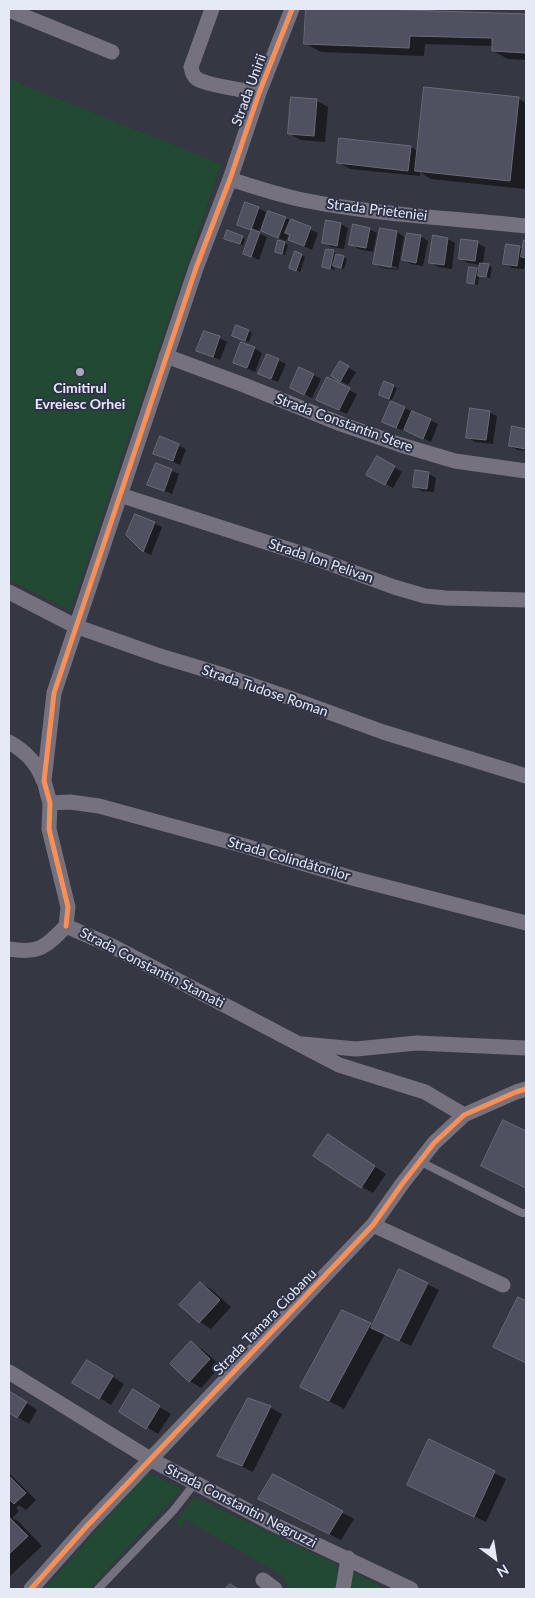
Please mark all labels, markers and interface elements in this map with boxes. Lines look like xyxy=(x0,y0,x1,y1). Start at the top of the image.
street label: Strada Unirii xyxy=(228,52,270,128)
street label: Strada Prieteniei xyxy=(326,196,428,224)
marker: Cimitirul Evreiesc Orhei xyxy=(74,366,86,378)
place label: Cimitirul Evreiesc Orhei xyxy=(35,380,125,412)
street label: Strada Constantin Stere xyxy=(273,390,415,456)
street label: Strada Ion Pelivan xyxy=(266,535,376,587)
street label: Strada Tudose Roman xyxy=(200,661,330,721)
street label: Strada Colindătorilor xyxy=(226,833,352,885)
street label: Strada Constantin Stamati xyxy=(77,924,227,1012)
street label: Strada Tamara Ciobanu xyxy=(210,1265,320,1379)
street label: Strada Constantin Negruzzi xyxy=(163,1461,319,1551)
north arrow xyxy=(470,1533,520,1583)
text: N xyxy=(494,1561,512,1581)

